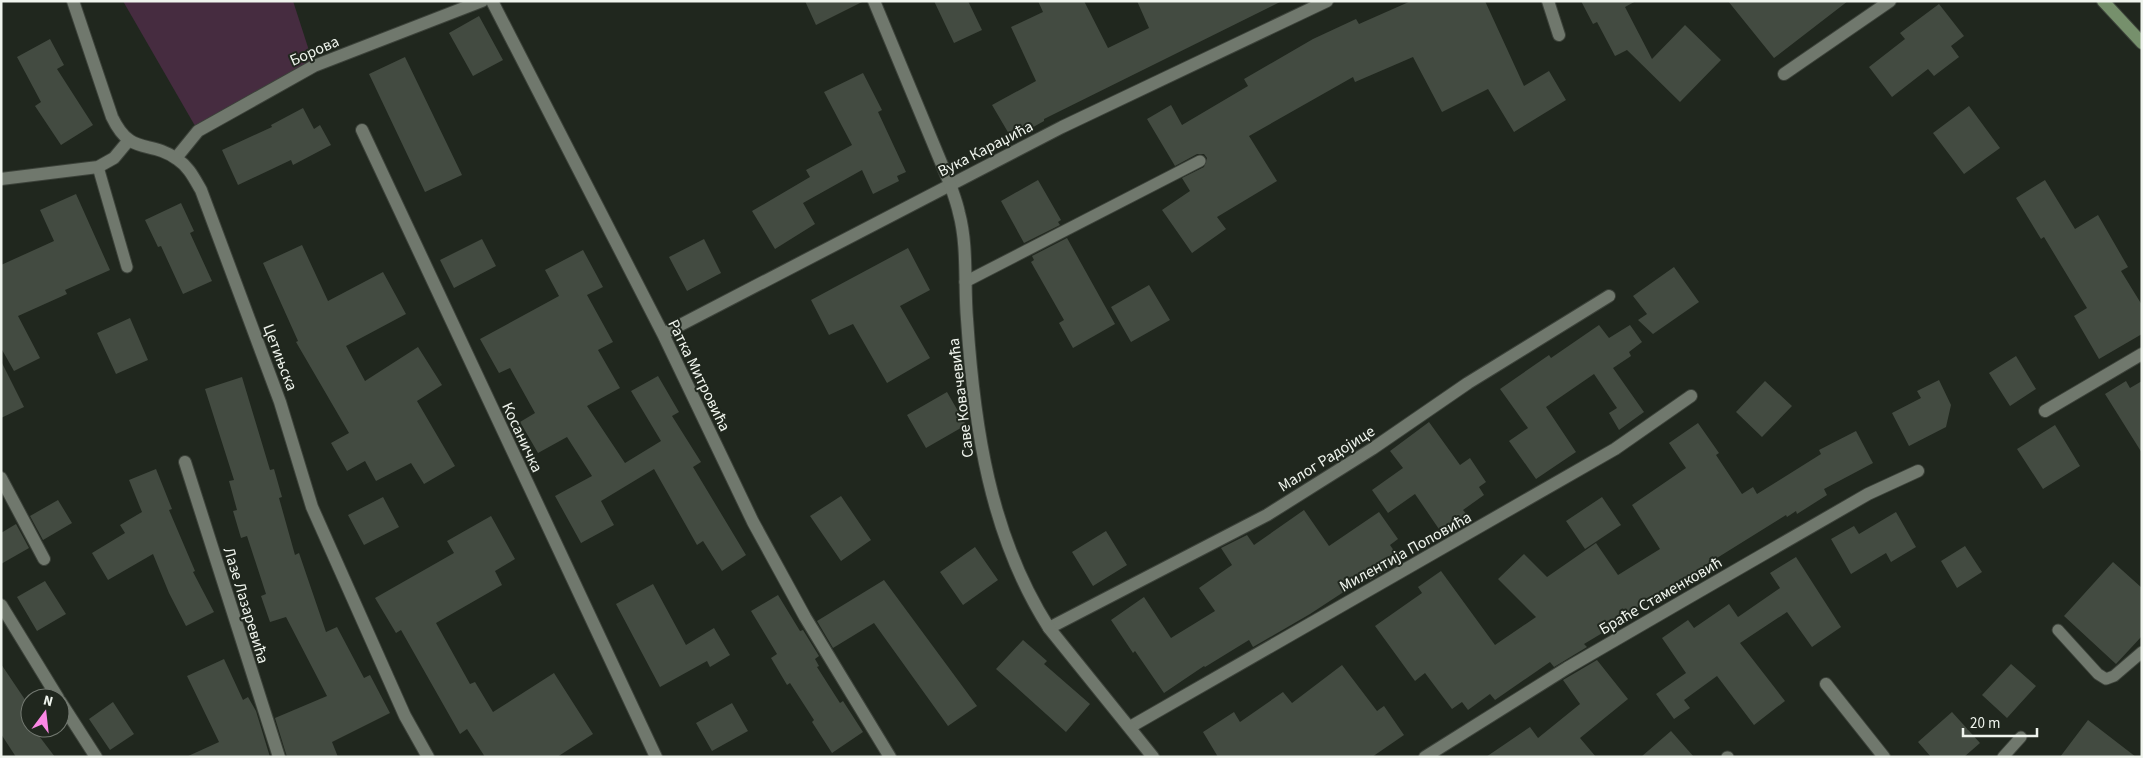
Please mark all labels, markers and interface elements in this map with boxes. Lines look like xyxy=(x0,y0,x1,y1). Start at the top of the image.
street label: Борова xyxy=(286,30,342,71)
street label: Вука Караџића xyxy=(934,115,1037,182)
street label: Ратка Митровића xyxy=(662,316,736,435)
street label: Цетињска xyxy=(257,321,303,394)
street label: Саве Ковачевића xyxy=(943,337,979,459)
street label: Косаничка xyxy=(496,399,548,476)
street label: Малог Радојице xyxy=(1274,420,1379,497)
street label: Милентија Поповића xyxy=(1335,506,1476,597)
street label: Лазе Лазаревића xyxy=(218,544,274,666)
street label: Браће Стаменковић xyxy=(1595,552,1726,640)
north arrow xyxy=(20,688,70,738)
text: N xyxy=(41,691,55,712)
scale bar xyxy=(1963,706,2037,738)
text: 20 m xyxy=(1970,713,2000,734)

